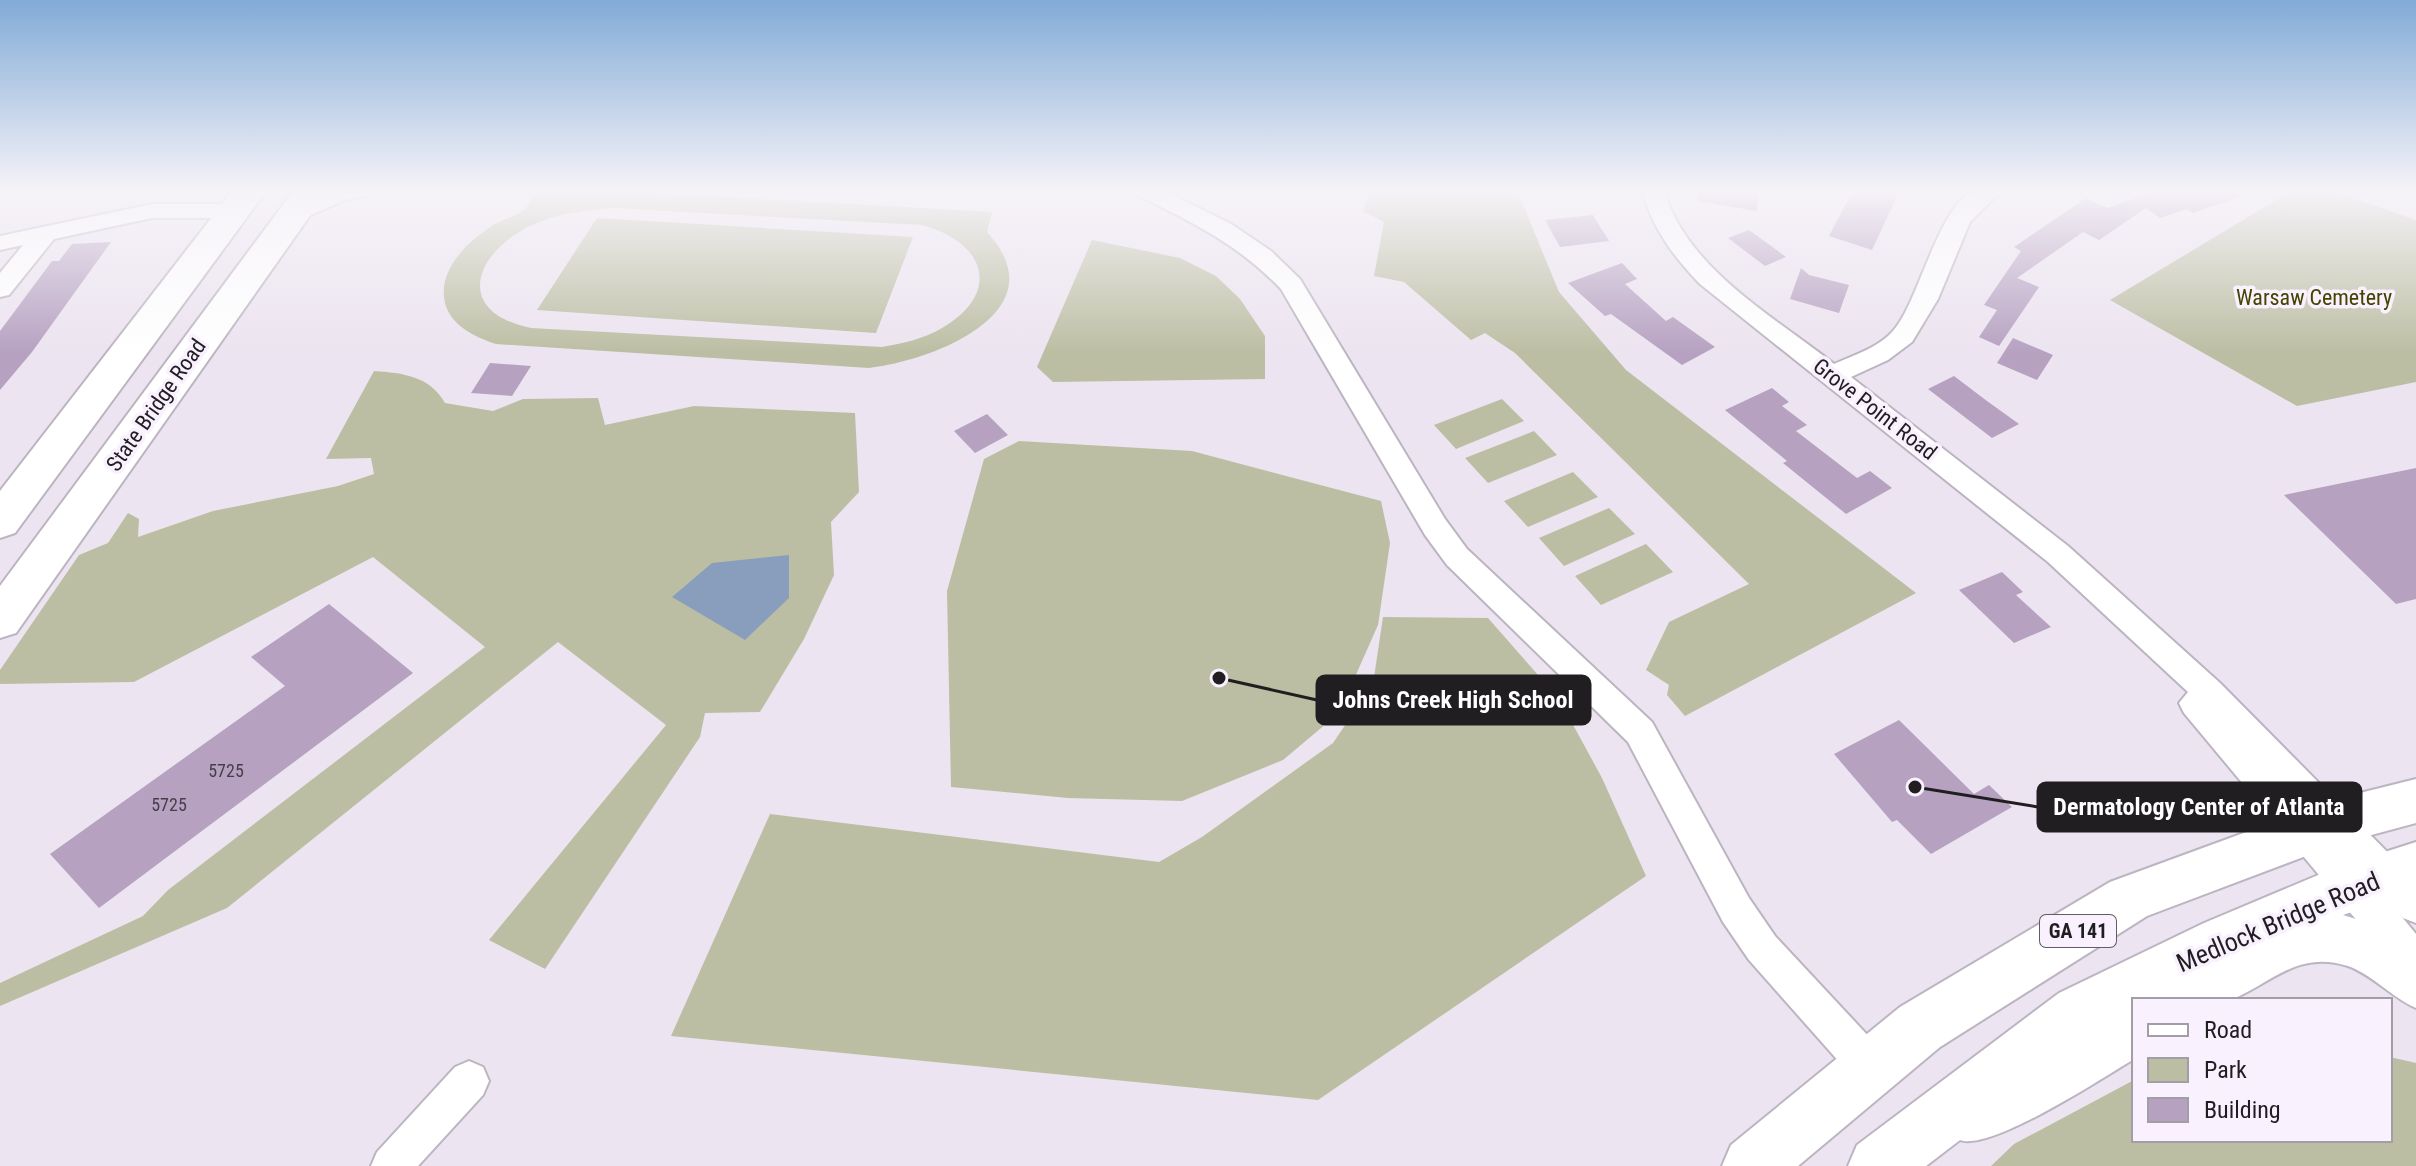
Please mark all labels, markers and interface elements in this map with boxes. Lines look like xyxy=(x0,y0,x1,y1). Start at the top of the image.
park label: Warsaw Cemetery xyxy=(2236,285,2392,310)
street label: State Bridge Road xyxy=(101,334,211,476)
street label: Grove Point Road xyxy=(1808,353,1942,465)
callout: Johns Creek High School xyxy=(1317,676,1590,724)
text: Johns Creek High School xyxy=(1332,686,1574,714)
house number: 5725 xyxy=(208,760,244,781)
callout: Dermatology Center of Atlanta xyxy=(2038,783,2361,831)
text: Dermatology Center of Atlanta xyxy=(2053,793,2345,821)
house number: 5725 xyxy=(151,794,187,815)
street label: Medlock Bridge Road xyxy=(2172,866,2384,978)
road number: GA 141 xyxy=(2040,915,2116,947)
legend xyxy=(2132,998,2392,1142)
text: Road xyxy=(2204,1016,2252,1044)
text: Park xyxy=(2204,1056,2247,1084)
text: Building xyxy=(2204,1096,2281,1124)

